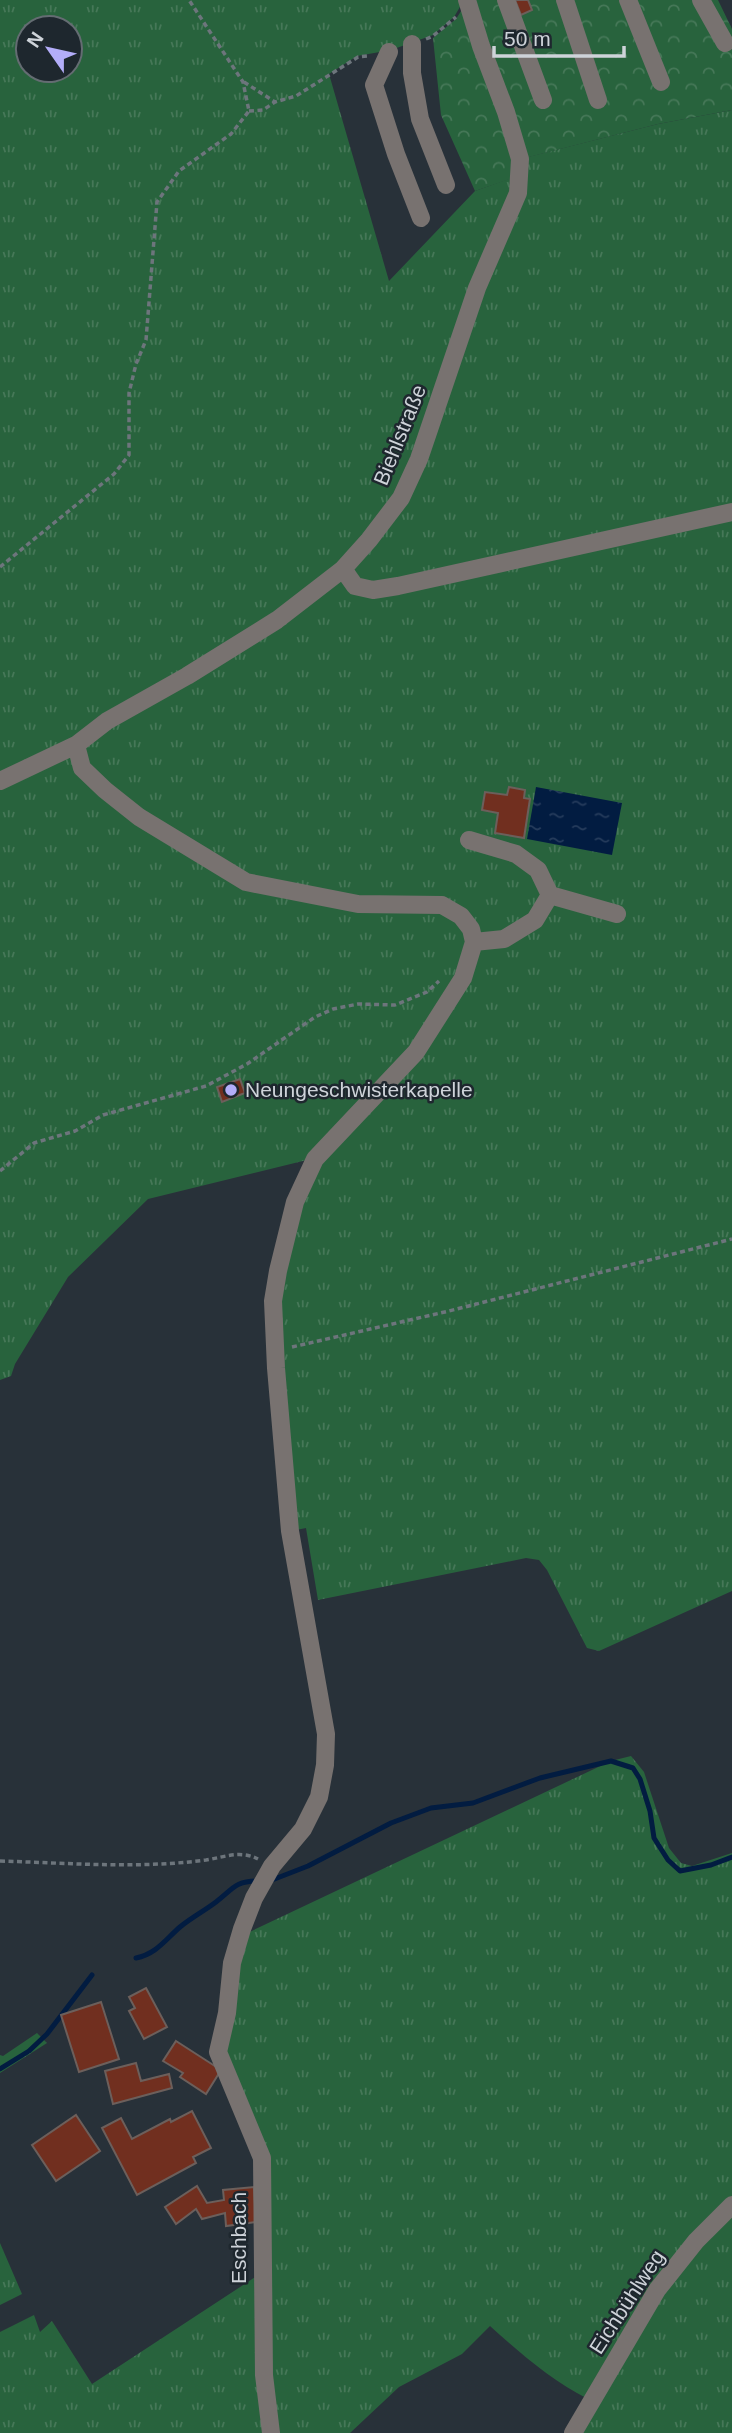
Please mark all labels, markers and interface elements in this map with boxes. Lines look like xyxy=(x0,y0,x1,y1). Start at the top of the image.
north arrow xyxy=(14,14,84,84)
scale bar xyxy=(494,14,624,58)
text: 50 m xyxy=(504,27,551,50)
text: N xyxy=(23,28,48,51)
street label: Biehlstraße xyxy=(369,381,430,488)
place label: Neungeschwisterkapelle xyxy=(245,1078,473,1101)
marker: Neungeschwisterkapelle xyxy=(223,1082,239,1098)
street label: Eschbach xyxy=(227,2192,250,2284)
street label: Eichbühlweg xyxy=(585,2246,669,2358)

